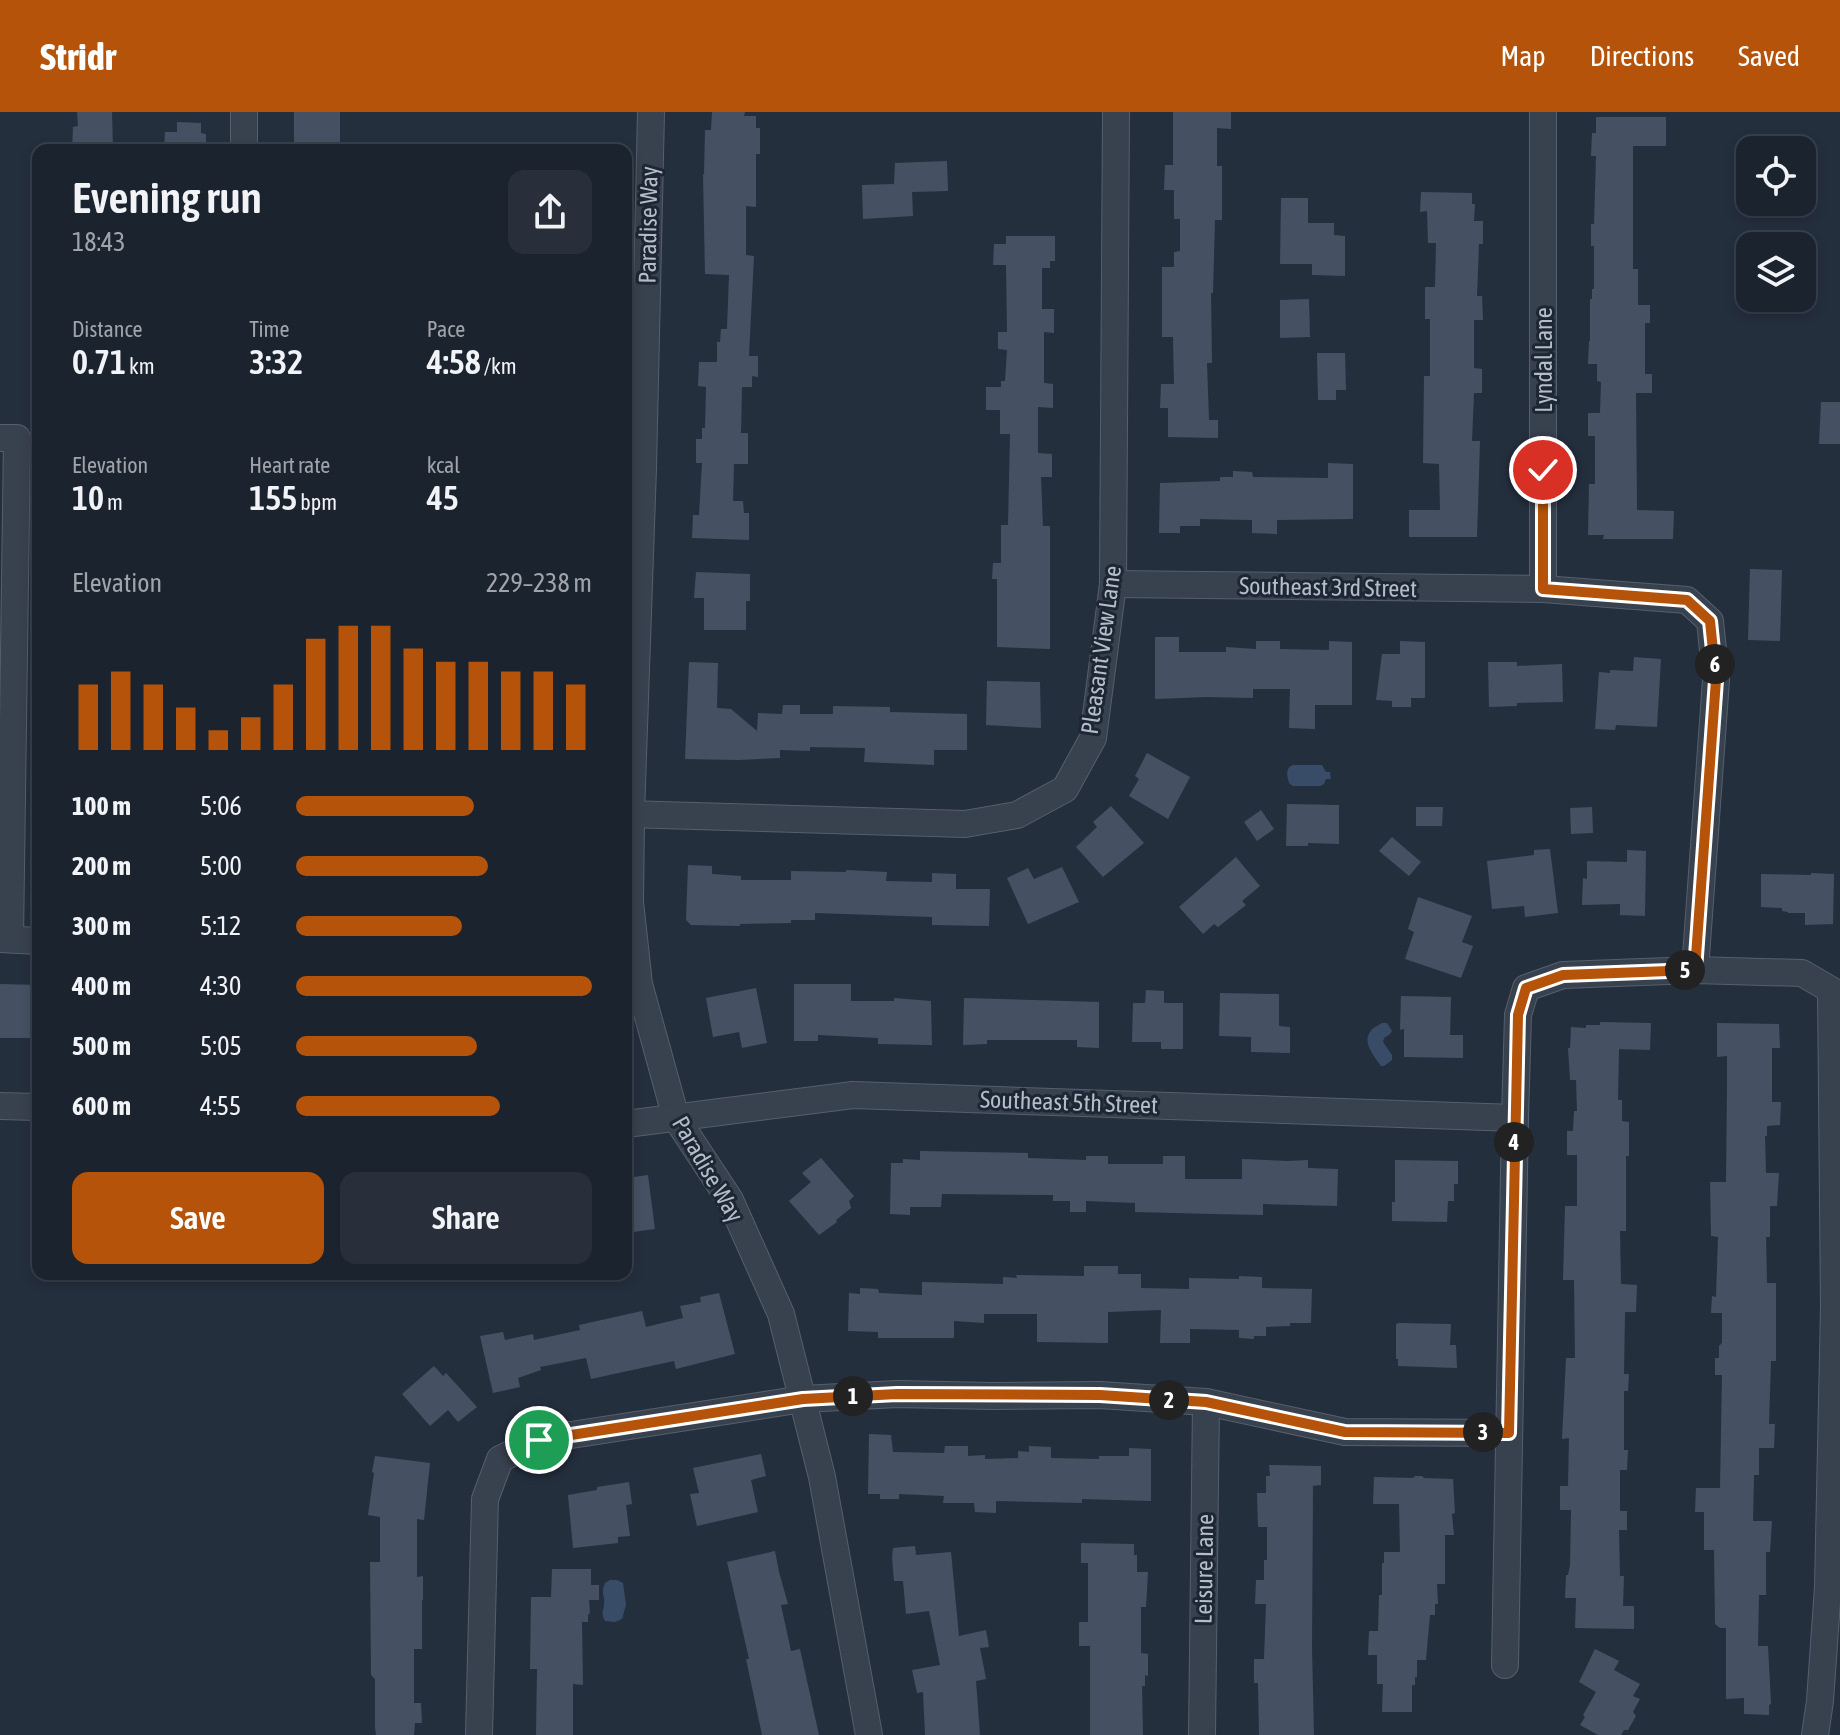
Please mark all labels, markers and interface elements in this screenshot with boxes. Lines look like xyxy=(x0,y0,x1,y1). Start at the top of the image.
text: Stridr xyxy=(40,35,116,78)
text: Map xyxy=(1501,40,1546,72)
text: Directions xyxy=(1590,40,1694,72)
text: Saved xyxy=(1738,40,1800,72)
map controls xyxy=(1736,136,1816,312)
button: locate xyxy=(1736,136,1816,216)
street label: Paradise Way xyxy=(633,166,663,284)
button: share xyxy=(508,170,592,254)
text: Evening run xyxy=(72,172,262,222)
text: 18:43 xyxy=(72,227,126,257)
button: layers xyxy=(1736,232,1816,312)
street label: Lyndal Lane xyxy=(1530,307,1557,413)
text: Distance xyxy=(72,316,143,342)
text: Time xyxy=(249,316,289,342)
text: Pace xyxy=(427,316,465,342)
text: 0.71 xyxy=(72,342,126,381)
text: 3:32 xyxy=(249,342,303,381)
text: 4:58 xyxy=(427,342,481,381)
text: km xyxy=(126,353,155,379)
text: /km xyxy=(481,353,517,379)
pin xyxy=(1509,436,1577,504)
icon: check xyxy=(1521,448,1565,492)
text: Elevation xyxy=(72,452,148,478)
text: Heart rate xyxy=(249,452,330,478)
text: kcal xyxy=(427,452,460,478)
text: 10 xyxy=(72,478,104,517)
text: 155 xyxy=(249,478,297,517)
text: 45 xyxy=(427,478,459,517)
text: m xyxy=(104,489,123,515)
text: bpm xyxy=(297,489,337,515)
street label: Pleasant View Lane xyxy=(1076,564,1126,736)
text: Elevation xyxy=(72,568,162,598)
text: 229–238 m xyxy=(486,568,592,598)
street label: Southeast 3rd Street xyxy=(1239,572,1417,602)
pin: 6 xyxy=(1695,644,1735,684)
text: 6 xyxy=(1710,651,1720,677)
text: 100 m xyxy=(72,791,131,821)
text: 5:06 xyxy=(200,791,242,821)
text: 200 m xyxy=(72,851,131,881)
text: 5:00 xyxy=(200,851,242,881)
text: 300 m xyxy=(72,911,131,941)
text: 5:12 xyxy=(200,911,241,941)
pin: 5 xyxy=(1665,950,1705,990)
text: 5 xyxy=(1680,957,1690,983)
text: 400 m xyxy=(72,971,131,1001)
text: 4:30 xyxy=(200,971,241,1001)
text: 500 m xyxy=(72,1031,131,1061)
text: 5:05 xyxy=(200,1031,242,1061)
street label: Southeast 5th Street xyxy=(980,1085,1159,1119)
text: 600 m xyxy=(72,1091,131,1121)
text: 4:55 xyxy=(200,1091,241,1121)
street label: Paradise Way xyxy=(667,1111,749,1227)
pin: 4 xyxy=(1494,1122,1534,1162)
text: 4 xyxy=(1509,1129,1519,1155)
button: Save xyxy=(72,1172,324,1264)
button: Share xyxy=(340,1172,592,1264)
pin: 1 xyxy=(833,1376,873,1416)
pin: 2 xyxy=(1149,1380,1189,1420)
text: 1 xyxy=(848,1383,858,1409)
text: 2 xyxy=(1164,1387,1174,1413)
pin xyxy=(505,1406,573,1474)
pin: 3 xyxy=(1463,1412,1503,1452)
icon: arrive xyxy=(517,1418,561,1462)
text: 3 xyxy=(1478,1419,1488,1445)
street label: Leisure Lane xyxy=(1190,1514,1218,1624)

